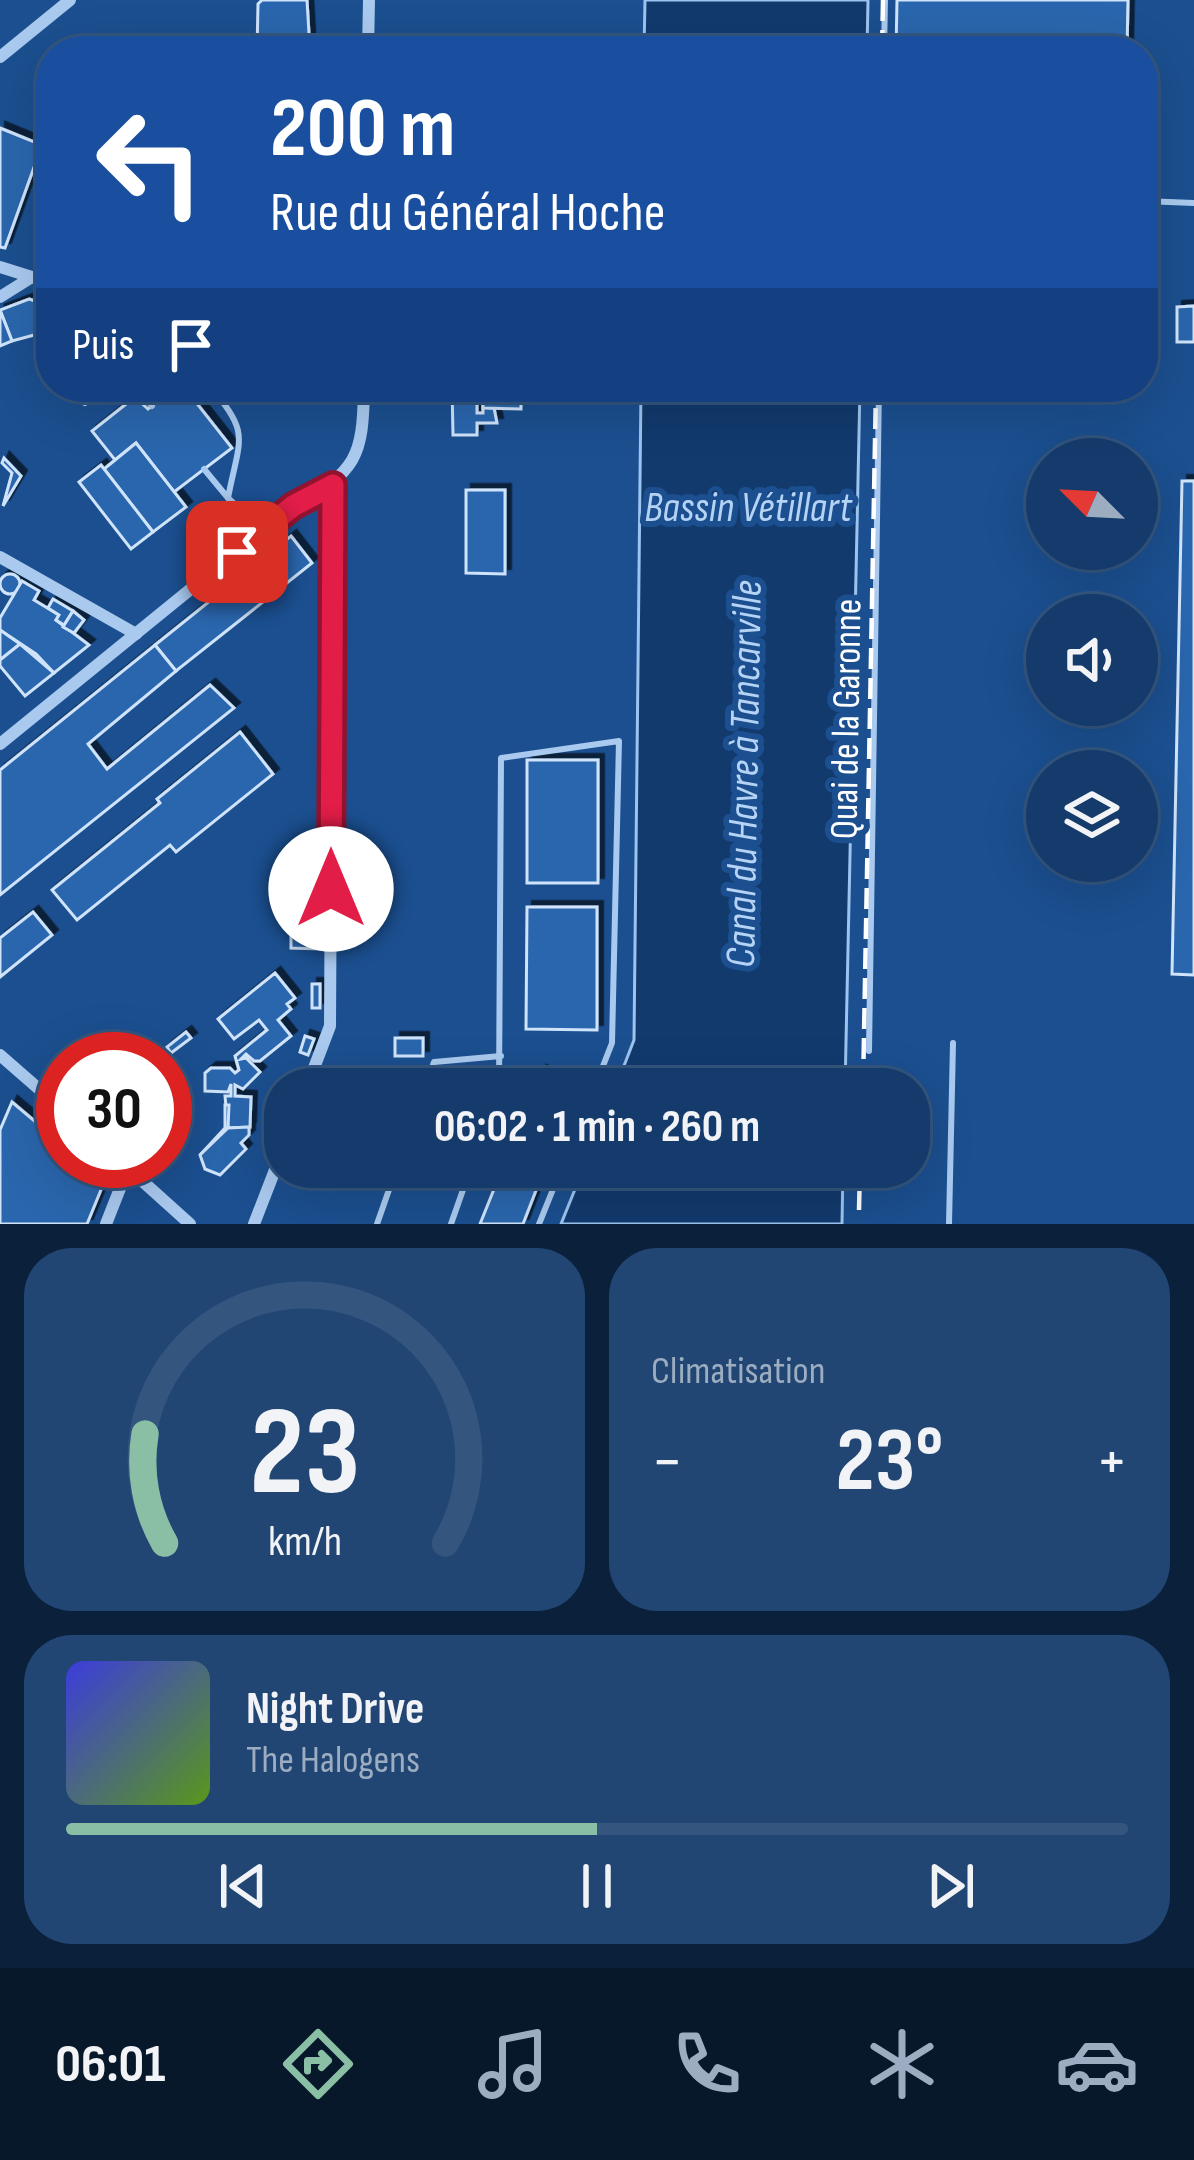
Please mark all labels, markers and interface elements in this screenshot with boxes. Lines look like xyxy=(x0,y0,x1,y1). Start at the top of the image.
text: 200 m xyxy=(270,79,456,180)
icon: left xyxy=(72,84,228,240)
text: Rue du Général Hoche xyxy=(270,181,665,246)
icon: arrive xyxy=(158,312,224,378)
text: Puis xyxy=(72,318,134,373)
north arrow xyxy=(1026,438,1158,570)
map controls xyxy=(1026,438,1158,882)
water label: Bassin Vétillart xyxy=(644,483,853,534)
pin xyxy=(186,501,288,603)
icon: arrive xyxy=(204,519,270,585)
water label: Canal du Havre à Tancarville xyxy=(716,580,774,968)
button: sound xyxy=(1026,594,1158,726)
street label: Quai de la Garonne xyxy=(821,598,873,840)
button: layers xyxy=(1026,750,1158,882)
position arrow xyxy=(268,826,394,952)
speed limit sign: 30 xyxy=(36,1032,192,1188)
text: 06:02 · 1 min · 260 m xyxy=(434,1100,760,1155)
text: Climatisation xyxy=(651,1348,825,1395)
text: 23 xyxy=(249,1380,360,1529)
text: 23° xyxy=(835,1408,944,1516)
text: − xyxy=(651,1423,683,1502)
text: + xyxy=(1096,1423,1128,1502)
text: km/h xyxy=(267,1515,342,1567)
text: Night Drive xyxy=(246,1682,424,1737)
text: The Halogens xyxy=(246,1737,420,1784)
icon: previous xyxy=(210,1853,276,1919)
icon: pause xyxy=(564,1853,630,1919)
icon: next xyxy=(918,1853,984,1919)
icon: directions xyxy=(276,2022,360,2106)
icon: music xyxy=(471,2022,555,2106)
icon: phone xyxy=(665,2022,749,2106)
icon: climate xyxy=(860,2022,944,2106)
icon: car xyxy=(1055,2022,1139,2106)
text: 06:01 xyxy=(55,2032,165,2097)

